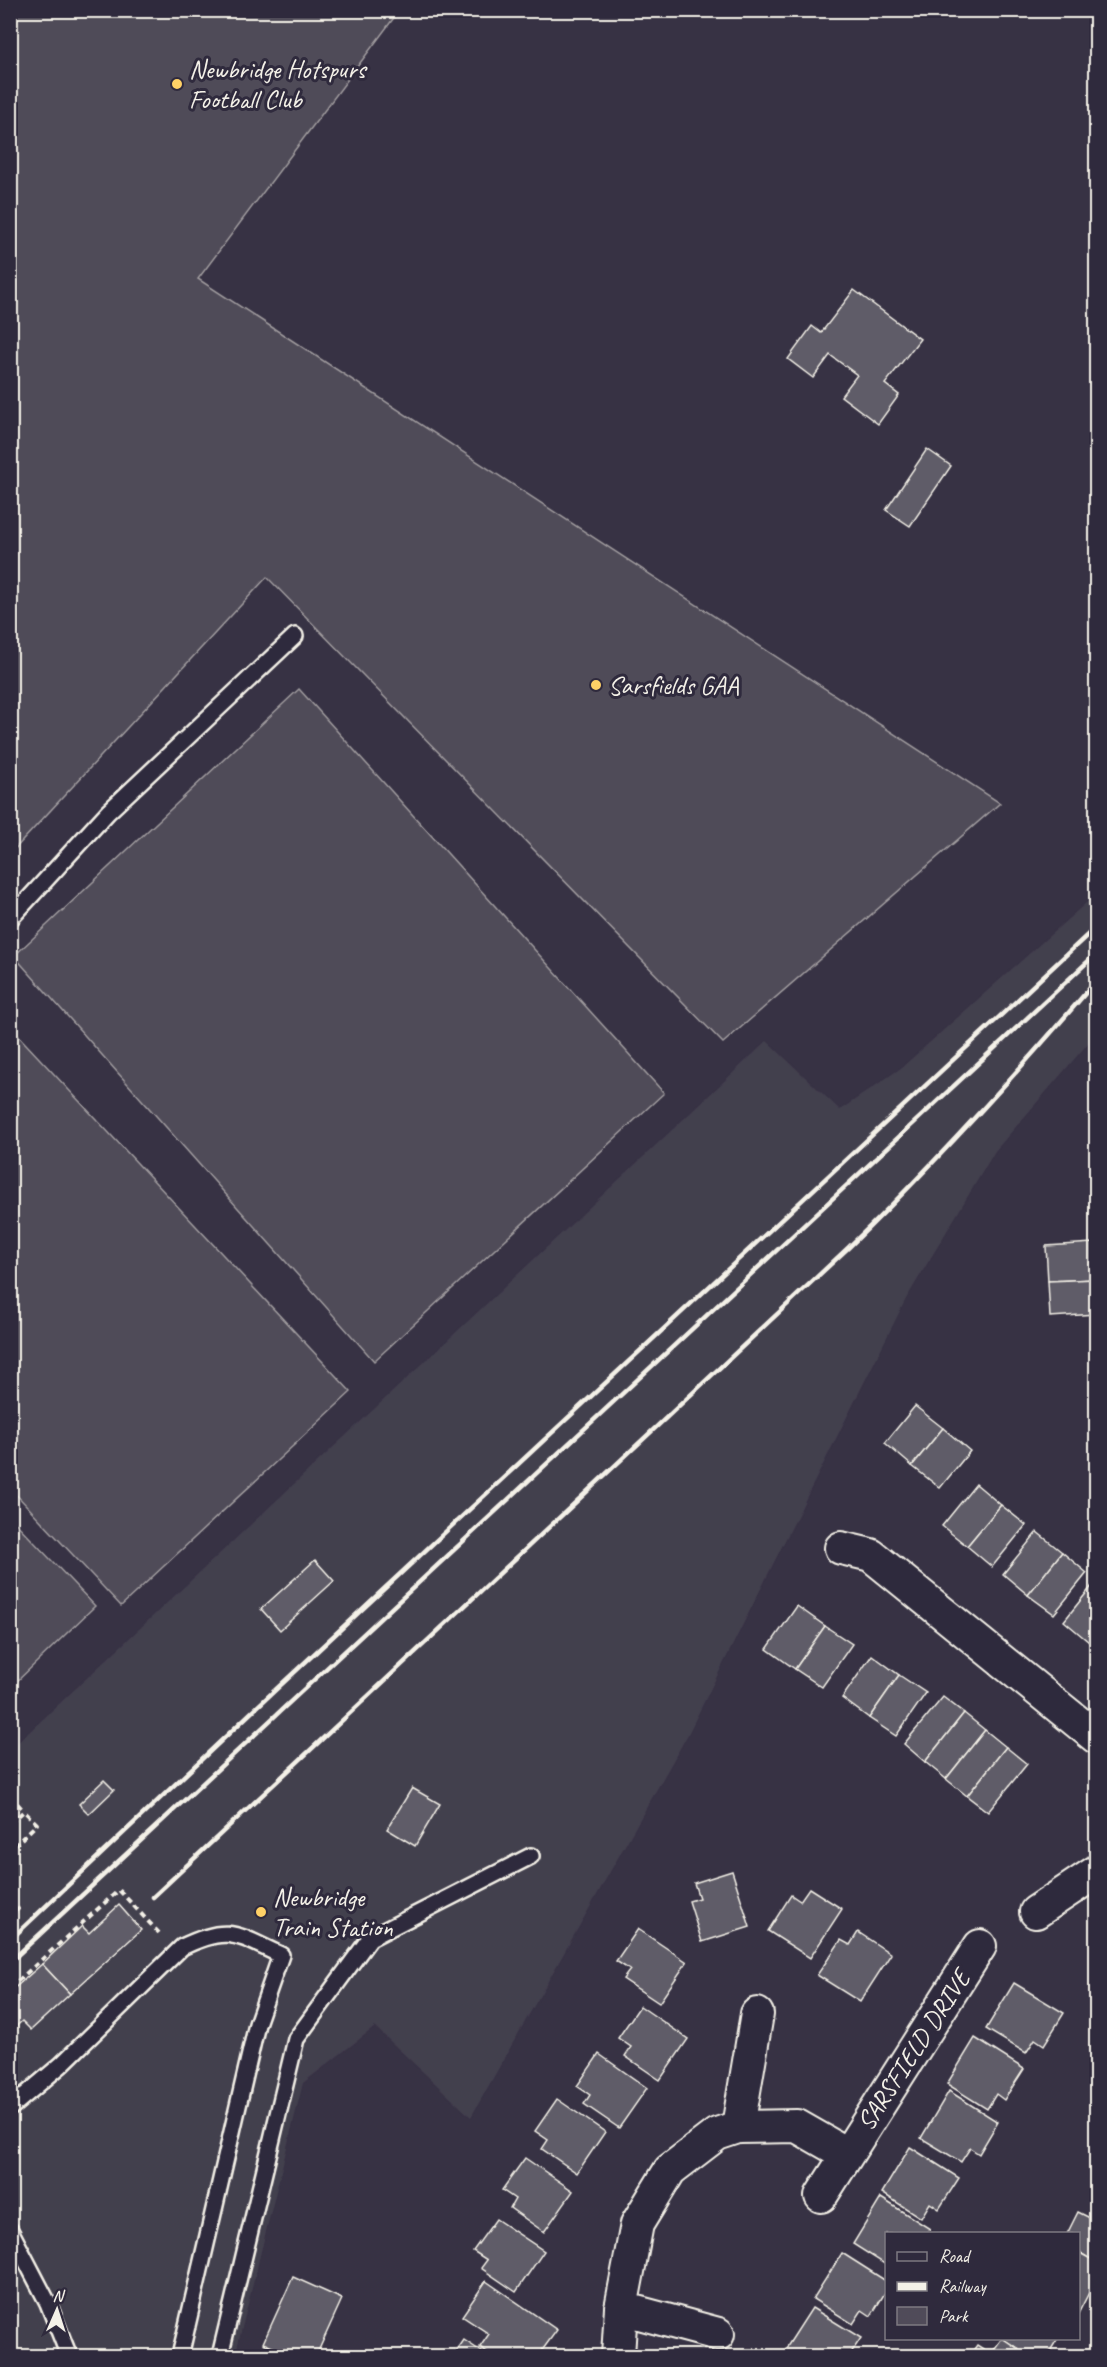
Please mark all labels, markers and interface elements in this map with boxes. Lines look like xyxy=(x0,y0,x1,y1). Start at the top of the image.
place label: Newbridge Hotspurs Football Club xyxy=(189,53,368,116)
marker: Newbridge Hotspurs Football Club xyxy=(170,77,184,91)
place label: Sarsfields GAA xyxy=(608,669,740,702)
marker: Sarsfields GAA xyxy=(589,678,603,692)
place label: Newbridge Train Station xyxy=(273,1881,393,1944)
marker: Newbridge Train Station xyxy=(254,1905,268,1919)
street label: SARSFIELD DRIVE xyxy=(849,1961,980,2137)
legend xyxy=(885,2232,1080,2340)
text: Road xyxy=(939,2245,972,2267)
text: Railway xyxy=(939,2275,987,2297)
north arrow xyxy=(27,2280,87,2340)
text: N xyxy=(52,2286,66,2306)
text: Park xyxy=(939,2305,969,2327)

